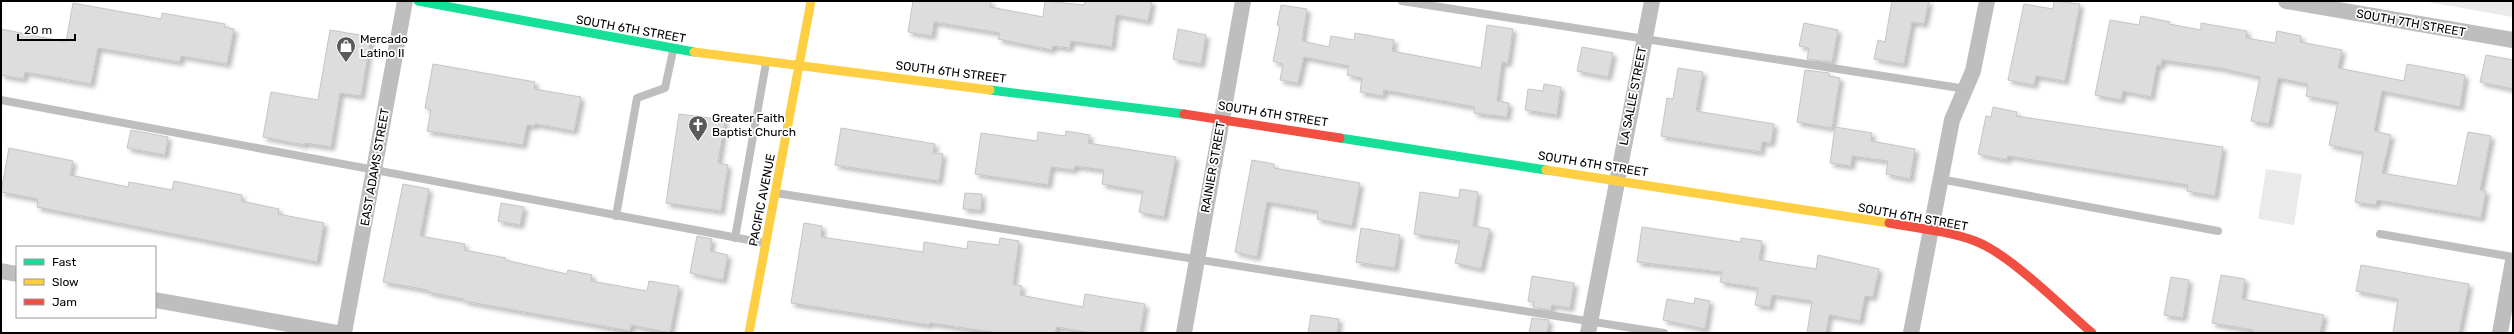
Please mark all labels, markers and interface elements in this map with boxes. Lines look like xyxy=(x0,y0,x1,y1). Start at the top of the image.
street label: SOUTH 7TH STREET xyxy=(2355,6,2467,40)
street label: SOUTH 6TH STREET xyxy=(575,12,687,46)
scale bar xyxy=(18,16,75,42)
text: 20 m xyxy=(24,23,52,37)
place label: Mercado Latino II xyxy=(360,32,408,60)
shop icon: Mercado Latino II xyxy=(335,35,357,63)
street label: LA SALLE STREET xyxy=(1617,45,1649,147)
street label: SOUTH 6TH STREET xyxy=(895,58,1007,86)
street label: SOUTH 6TH STREET xyxy=(1217,98,1329,130)
street label: EAST ADAMS STREET xyxy=(358,107,392,227)
place label: Greater Faith Baptist Church xyxy=(712,111,796,139)
church icon: Greater Faith Baptist Church xyxy=(687,114,709,142)
street label: RAINIER STREET xyxy=(1198,120,1228,214)
street label: SOUTH 6TH STREET xyxy=(1537,148,1649,180)
street label: PACIFIC AVENUE xyxy=(746,153,778,247)
street label: SOUTH 6TH STREET xyxy=(1857,200,1969,234)
legend xyxy=(16,246,156,318)
text: Fast xyxy=(52,255,76,269)
text: Slow xyxy=(52,275,79,289)
text: Jam xyxy=(52,295,77,309)

